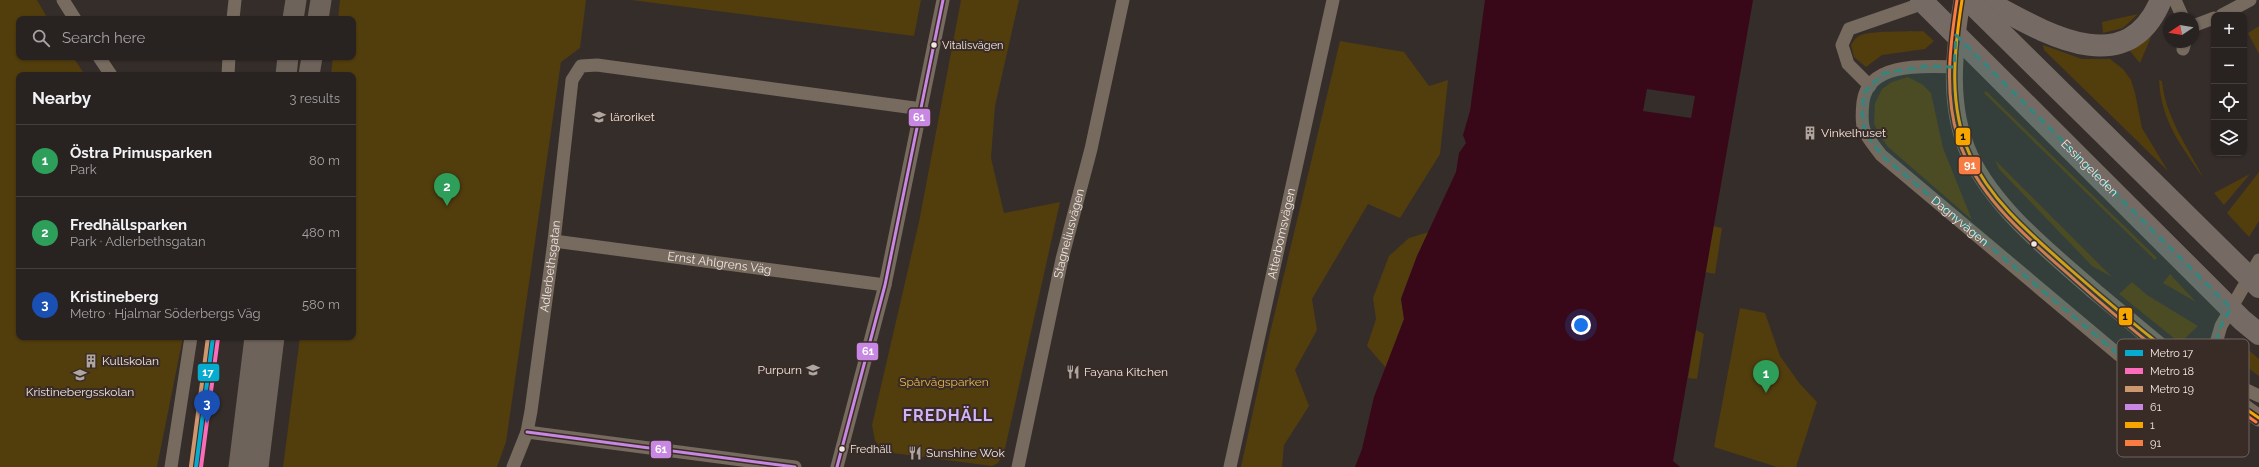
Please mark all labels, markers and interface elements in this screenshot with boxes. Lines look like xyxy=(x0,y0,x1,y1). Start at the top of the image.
north arrow xyxy=(2163,12,2199,48)
map controls xyxy=(2211,12,2247,156)
button: + xyxy=(2211,12,2247,48)
search box xyxy=(16,16,356,60)
icon: search xyxy=(30,27,52,49)
text: Search here xyxy=(62,29,145,47)
place label: Vitalisvägen xyxy=(942,39,1004,52)
marker: Vitalisvägen xyxy=(929,40,939,50)
button: − xyxy=(2211,48,2247,84)
button: locate xyxy=(2211,84,2247,120)
text: Nearby xyxy=(32,88,91,108)
text: 3 results xyxy=(290,91,340,106)
line badge: 61 xyxy=(908,108,931,127)
school or university icon: läroriket xyxy=(591,109,607,125)
place label: läroriket xyxy=(610,110,655,124)
text: 61 xyxy=(913,111,926,124)
button: layers xyxy=(2211,120,2247,156)
building icon: Vinkelhuset xyxy=(1802,125,1818,141)
place label: Vinkelhuset xyxy=(1821,126,1886,140)
line badge: 1 xyxy=(1955,127,1971,146)
text: 1 xyxy=(1960,130,1966,143)
street label: Essingeleden xyxy=(2058,137,2121,199)
text: Östra Primusparken xyxy=(70,144,212,162)
text: 1 xyxy=(42,153,48,168)
text: 80 m xyxy=(309,153,340,168)
line badge: 91 xyxy=(1958,156,1981,175)
text: 91 xyxy=(1964,159,1977,172)
text: Park xyxy=(70,162,97,177)
pin: 2 xyxy=(434,173,460,206)
street label: Stagneliusvägen xyxy=(1051,187,1087,280)
street label: Atterbomsvägen xyxy=(1265,187,1298,280)
street label: Dagnyvägen xyxy=(1928,193,1991,249)
text: Fredhällsparken xyxy=(70,216,187,234)
street label: Adlerbethsgatan xyxy=(537,220,563,313)
text: 2 xyxy=(41,225,49,240)
text: 480 m xyxy=(302,225,340,240)
text: Park · Adlerbethsgatan xyxy=(70,234,206,249)
unlabelled marker xyxy=(2029,239,2039,249)
street label: Ernst Ahlgrens Väg xyxy=(667,249,772,277)
text: Kristineberg xyxy=(70,288,158,306)
text: 3 xyxy=(41,297,49,312)
text: 580 m xyxy=(302,297,340,312)
text: Metro · Hjalmar Söderbergs Väg xyxy=(70,306,261,321)
line badge: 1 xyxy=(2118,307,2133,326)
text: 1 xyxy=(2122,310,2128,323)
your location xyxy=(1571,315,1591,335)
legend xyxy=(2117,339,2249,457)
line badge: 61 xyxy=(856,342,879,361)
text: 61 xyxy=(862,345,875,358)
text: Metro 17 xyxy=(2150,347,2193,360)
building icon: Kullskolan xyxy=(83,353,99,369)
place label: Kullskolan xyxy=(102,354,159,368)
pin: 1 xyxy=(1753,360,1779,393)
school or university icon: Purpurn xyxy=(805,362,821,378)
line badge: 17 xyxy=(197,363,220,382)
place label: Purpurn xyxy=(757,363,802,377)
restaurant icon: Fayana Kitchen xyxy=(1065,364,1081,380)
place label: Fayana Kitchen xyxy=(1084,365,1168,379)
text: Metro 18 xyxy=(2150,365,2194,378)
text: 17 xyxy=(202,366,215,379)
school or university icon: Kristinebergsskolan xyxy=(72,367,88,383)
park label: Spårvägsparken xyxy=(899,375,989,389)
text: Metro 19 xyxy=(2150,383,2194,396)
place label: Kristinebergsskolan xyxy=(26,385,134,399)
pin: 3 xyxy=(194,390,220,423)
text: 61 xyxy=(2150,401,2162,414)
district label: FREDHÄLL xyxy=(903,405,993,425)
text: 1 xyxy=(2150,419,2155,432)
text: 91 xyxy=(2150,437,2161,450)
line badge: 61 xyxy=(650,440,672,459)
text: 61 xyxy=(655,443,668,456)
place label: Fredhäll xyxy=(850,443,891,456)
marker: Fredhäll xyxy=(837,444,847,454)
restaurant icon: Sunshine Wok xyxy=(907,445,923,461)
place label: Sunshine Wok xyxy=(926,446,1005,460)

